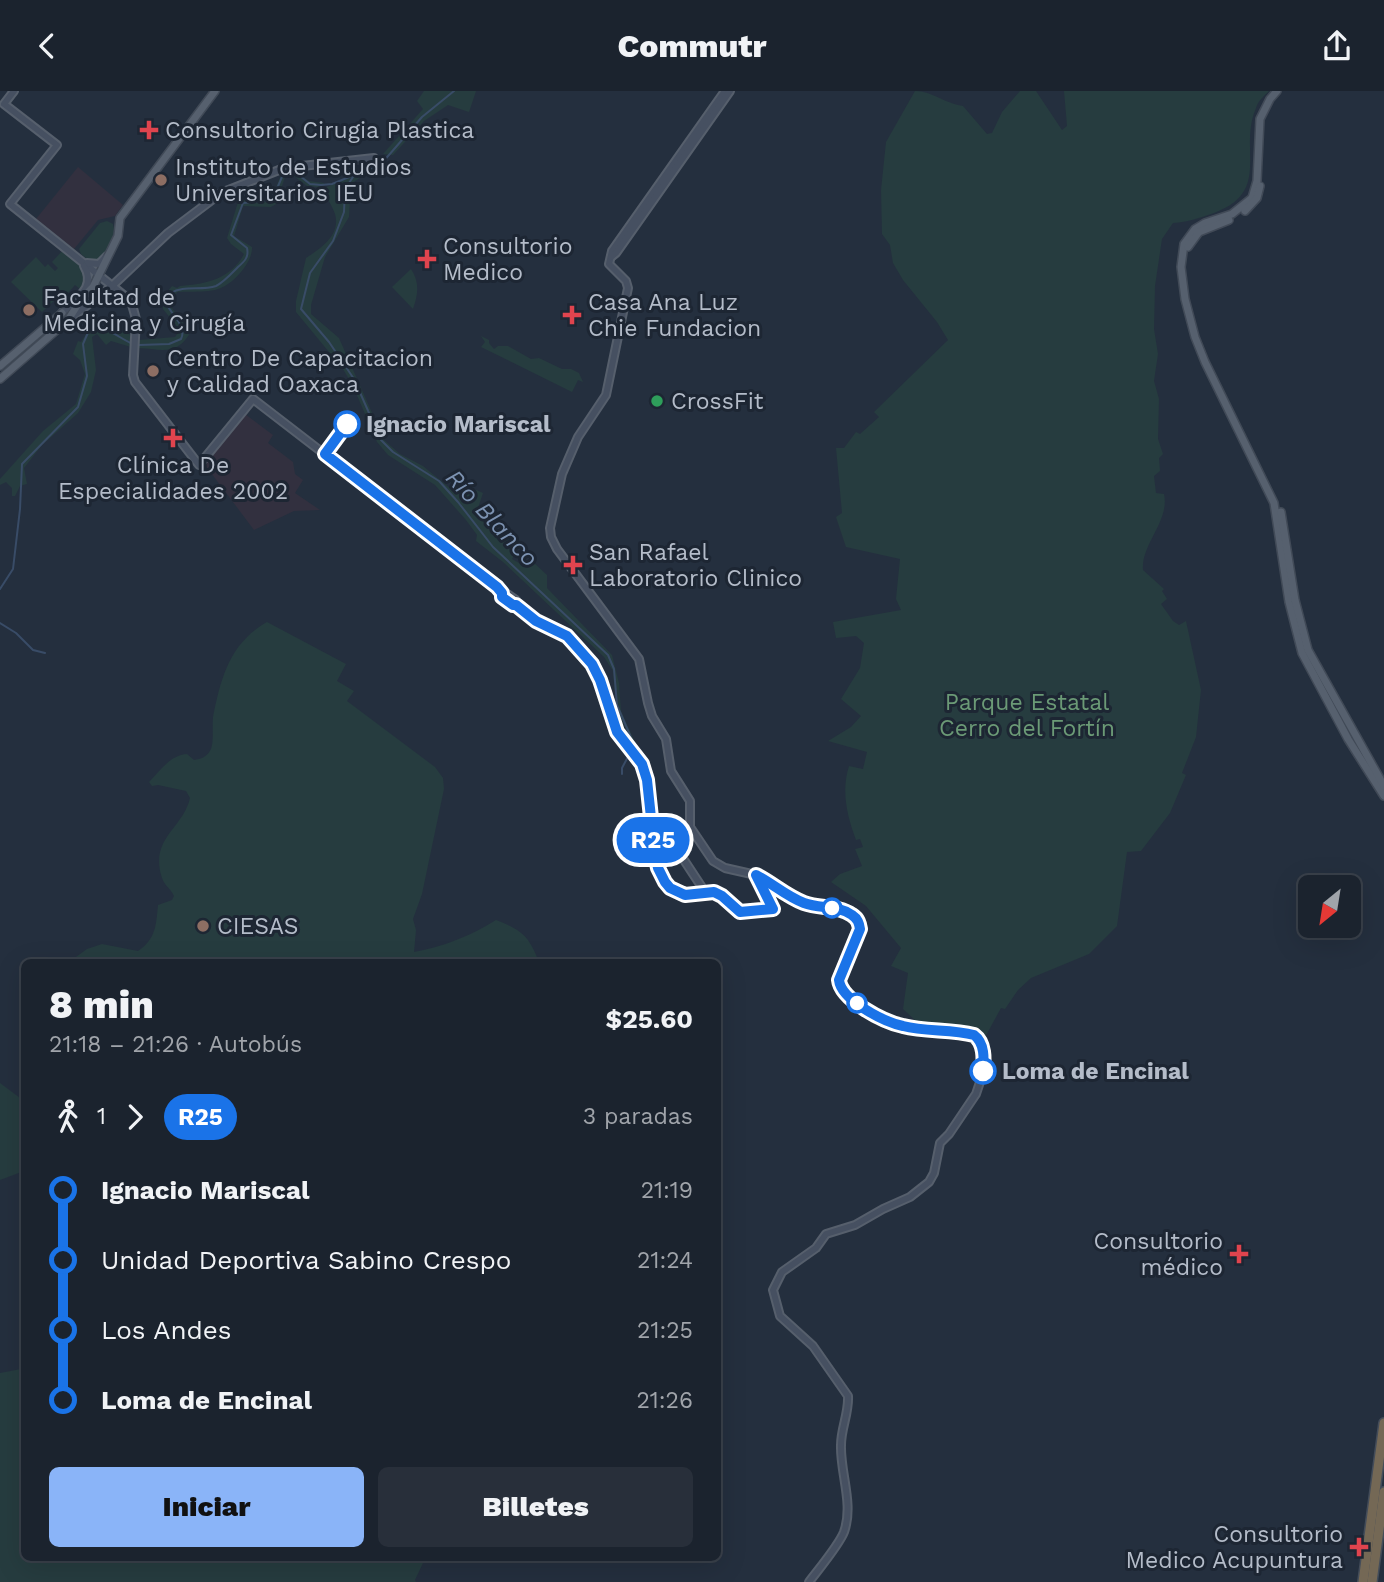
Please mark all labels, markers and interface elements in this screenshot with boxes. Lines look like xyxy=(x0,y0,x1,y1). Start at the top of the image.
icon: back xyxy=(28,27,66,65)
text: Commutr xyxy=(618,27,766,65)
icon: share xyxy=(1318,27,1356,65)
place label: Consultorio Cirugia Plastica xyxy=(165,117,474,144)
marker: Consultorio Cirugia Plastica xyxy=(139,120,159,140)
place label: Instituto de Estudios Universitarios IEU xyxy=(175,154,412,207)
marker: Instituto de Estudios Universitarios IEU xyxy=(153,172,169,188)
place label: Consultorio Medico xyxy=(443,233,572,286)
marker: Consultorio Medico xyxy=(417,249,437,269)
place label: Facultad de Medicina y Cirugía xyxy=(43,284,245,337)
place label: Casa Ana Luz Chie Fundacion xyxy=(588,289,761,342)
marker: Facultad de Medicina y Cirugía xyxy=(21,302,37,318)
marker: Casa Ana Luz Chie Fundacion xyxy=(562,305,582,325)
place label: Centro De Capacitacion y Calidad Oaxaca xyxy=(167,345,433,398)
marker: Centro De Capacitacion y Calidad Oaxaca xyxy=(145,363,161,379)
place label: CrossFit xyxy=(671,388,764,415)
marker: CrossFit xyxy=(649,393,665,409)
marker: Ignacio Mariscal xyxy=(334,411,360,437)
place label: Ignacio Mariscal xyxy=(366,411,551,438)
marker: Clínica De Especialidades 2002 xyxy=(163,428,183,448)
place label: Clínica De Especialidades 2002 xyxy=(58,452,288,505)
water label: Río Blanco xyxy=(440,464,544,572)
place label: San Rafael Laboratorio Clinico xyxy=(589,539,802,592)
marker: San Rafael Laboratorio Clinico xyxy=(563,555,583,575)
park label: Parque Estatal Cerro del Fortín xyxy=(939,689,1115,742)
line badge: R25 xyxy=(613,817,693,863)
text: R25 xyxy=(631,826,675,854)
north arrow xyxy=(1298,875,1362,938)
map controls xyxy=(1298,875,1361,938)
unlabelled marker xyxy=(822,898,842,918)
place label: CIESAS xyxy=(217,913,299,940)
marker: CIESAS xyxy=(195,918,211,934)
text: 8 min xyxy=(49,983,154,1027)
unlabelled marker xyxy=(847,993,867,1013)
text: $25.60 xyxy=(606,1004,693,1034)
text: 21:18 – 21:26 · Autobús xyxy=(49,1031,302,1058)
marker: Loma de Encinal xyxy=(970,1058,996,1084)
place label: Loma de Encinal xyxy=(1002,1058,1189,1085)
icon: walk xyxy=(49,1098,87,1136)
icon: forward xyxy=(116,1098,154,1136)
text: 1 xyxy=(97,1103,106,1130)
text: R25 xyxy=(178,1103,223,1131)
text: 3 paradas xyxy=(583,1103,693,1130)
text: Ignacio Mariscal xyxy=(101,1175,310,1205)
text: 21:19 xyxy=(641,1177,693,1204)
place label: Consultorio médico xyxy=(1094,1228,1223,1281)
marker: Consultorio médico xyxy=(1229,1244,1249,1264)
text: Unidad Deportiva Sabino Crespo xyxy=(101,1245,511,1275)
text: 21:24 xyxy=(637,1247,693,1274)
text: Los Andes xyxy=(101,1315,232,1345)
text: 21:25 xyxy=(637,1317,693,1344)
text: Loma de Encinal xyxy=(101,1385,312,1415)
text: 21:26 xyxy=(636,1387,693,1414)
button: Iniciar xyxy=(49,1467,364,1547)
button: Billetes xyxy=(378,1467,693,1547)
place label: Consultorio Medico Acupuntura xyxy=(1125,1521,1343,1574)
marker: Consultorio Medico Acupuntura xyxy=(1349,1537,1369,1557)

